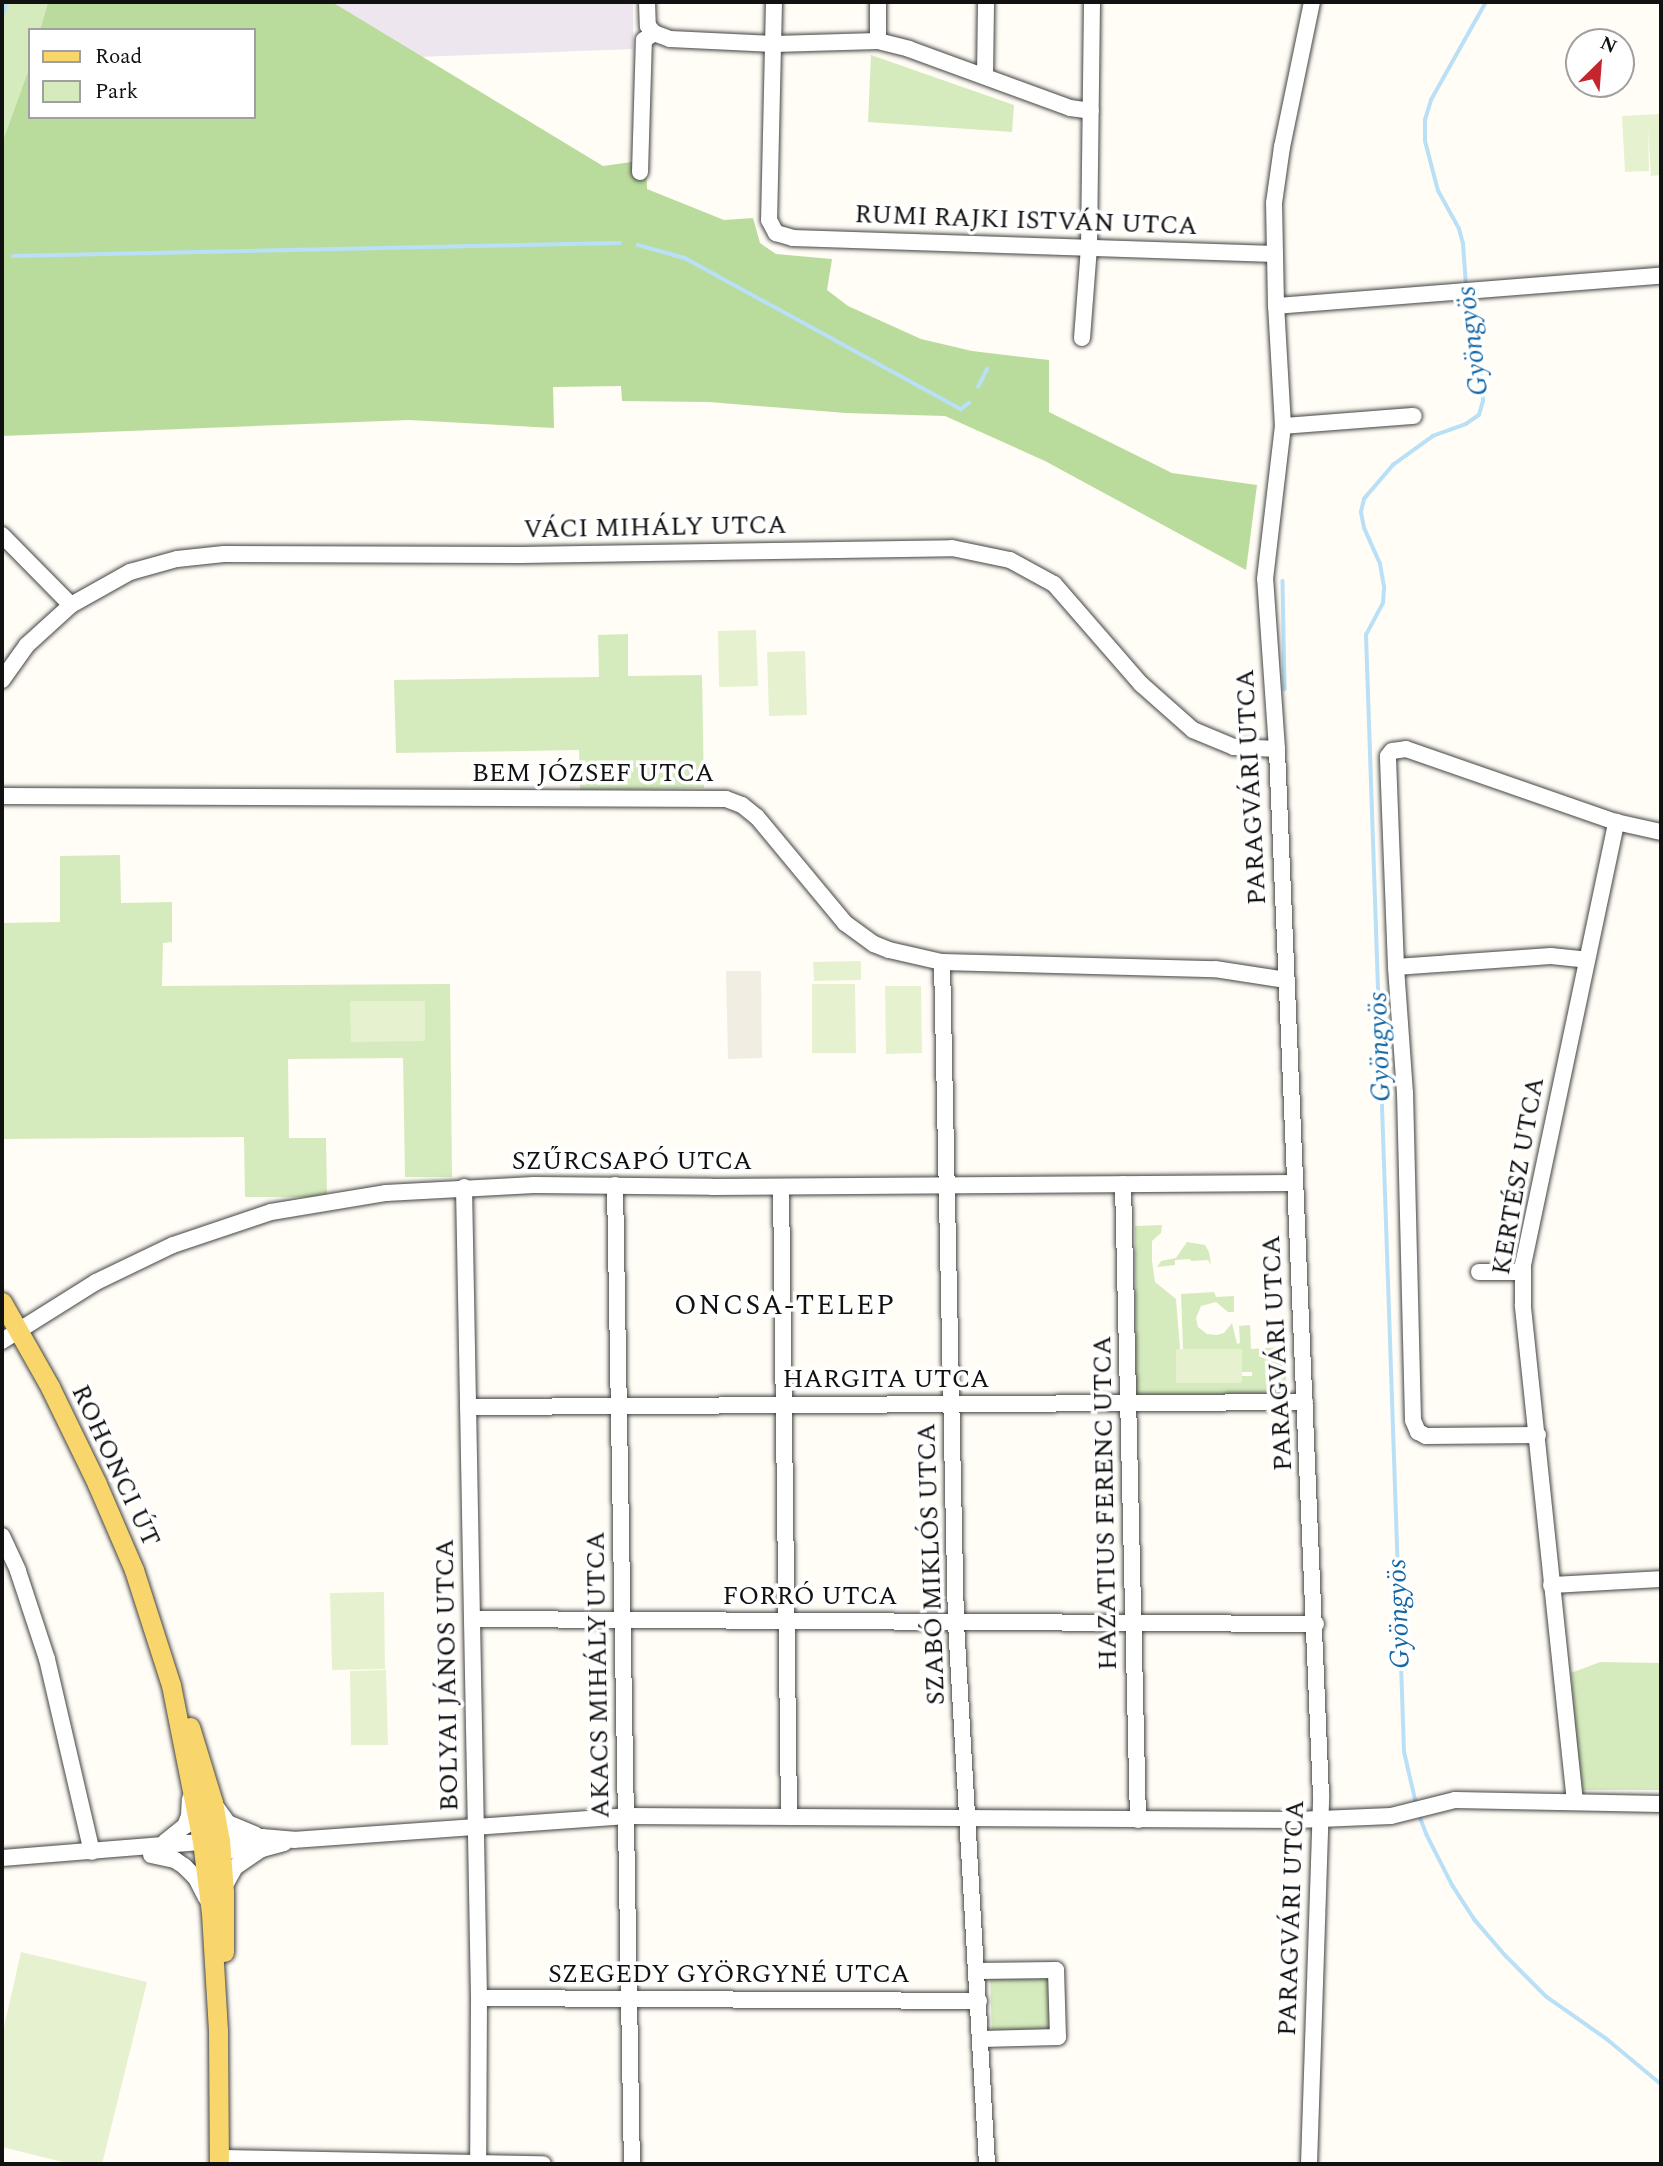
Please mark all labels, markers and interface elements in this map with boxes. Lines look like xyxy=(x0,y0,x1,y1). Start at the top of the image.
legend xyxy=(28,28,256,119)
north arrow xyxy=(1565,28,1635,98)
text: N xyxy=(1595,29,1621,62)
text: Road xyxy=(95,41,142,73)
text: Park xyxy=(95,76,138,108)
street label: RUMI RAJKI ISTVÁN UTCA xyxy=(854,199,1198,243)
water label: Gyöngyös xyxy=(1450,284,1496,398)
street label: VÁCI MIHÁLY UTCA xyxy=(523,510,787,546)
street label: PARAGVÁRI UTCA xyxy=(1230,668,1274,906)
street label: BEM JÓZSEF UTCA xyxy=(472,758,714,790)
water label: Gyöngyös xyxy=(1361,991,1399,1103)
street label: KERTÉSZ UTCA xyxy=(1486,1075,1552,1277)
street label: SZŰRCSAPÓ UTCA xyxy=(512,1146,752,1178)
street label: PARAGVÁRI UTCA xyxy=(1256,1234,1300,1472)
district label: ONCSA-TELEP xyxy=(675,1289,895,1323)
street label: HAZATIUS FERENC UTCA xyxy=(1087,1335,1125,1671)
street label: HARGITA UTCA xyxy=(782,1364,990,1396)
street label: ROHONCI ÚT xyxy=(64,1380,166,1552)
street label: SZABÓ MIKLÓS UTCA xyxy=(911,1422,953,1706)
street label: AKACS MIHÁLY UTCA xyxy=(581,1531,617,1819)
street label: BOLYAI JÁNOS UTCA xyxy=(430,1538,466,1812)
water label: Gyöngyös xyxy=(1380,1558,1418,1670)
street label: FORRÓ UTCA xyxy=(722,1581,898,1613)
street label: PARAGVÁRI UTCA xyxy=(1272,1799,1312,2037)
street label: SZEGEDY GYÖRGYNÉ UTCA xyxy=(548,1959,910,1991)

